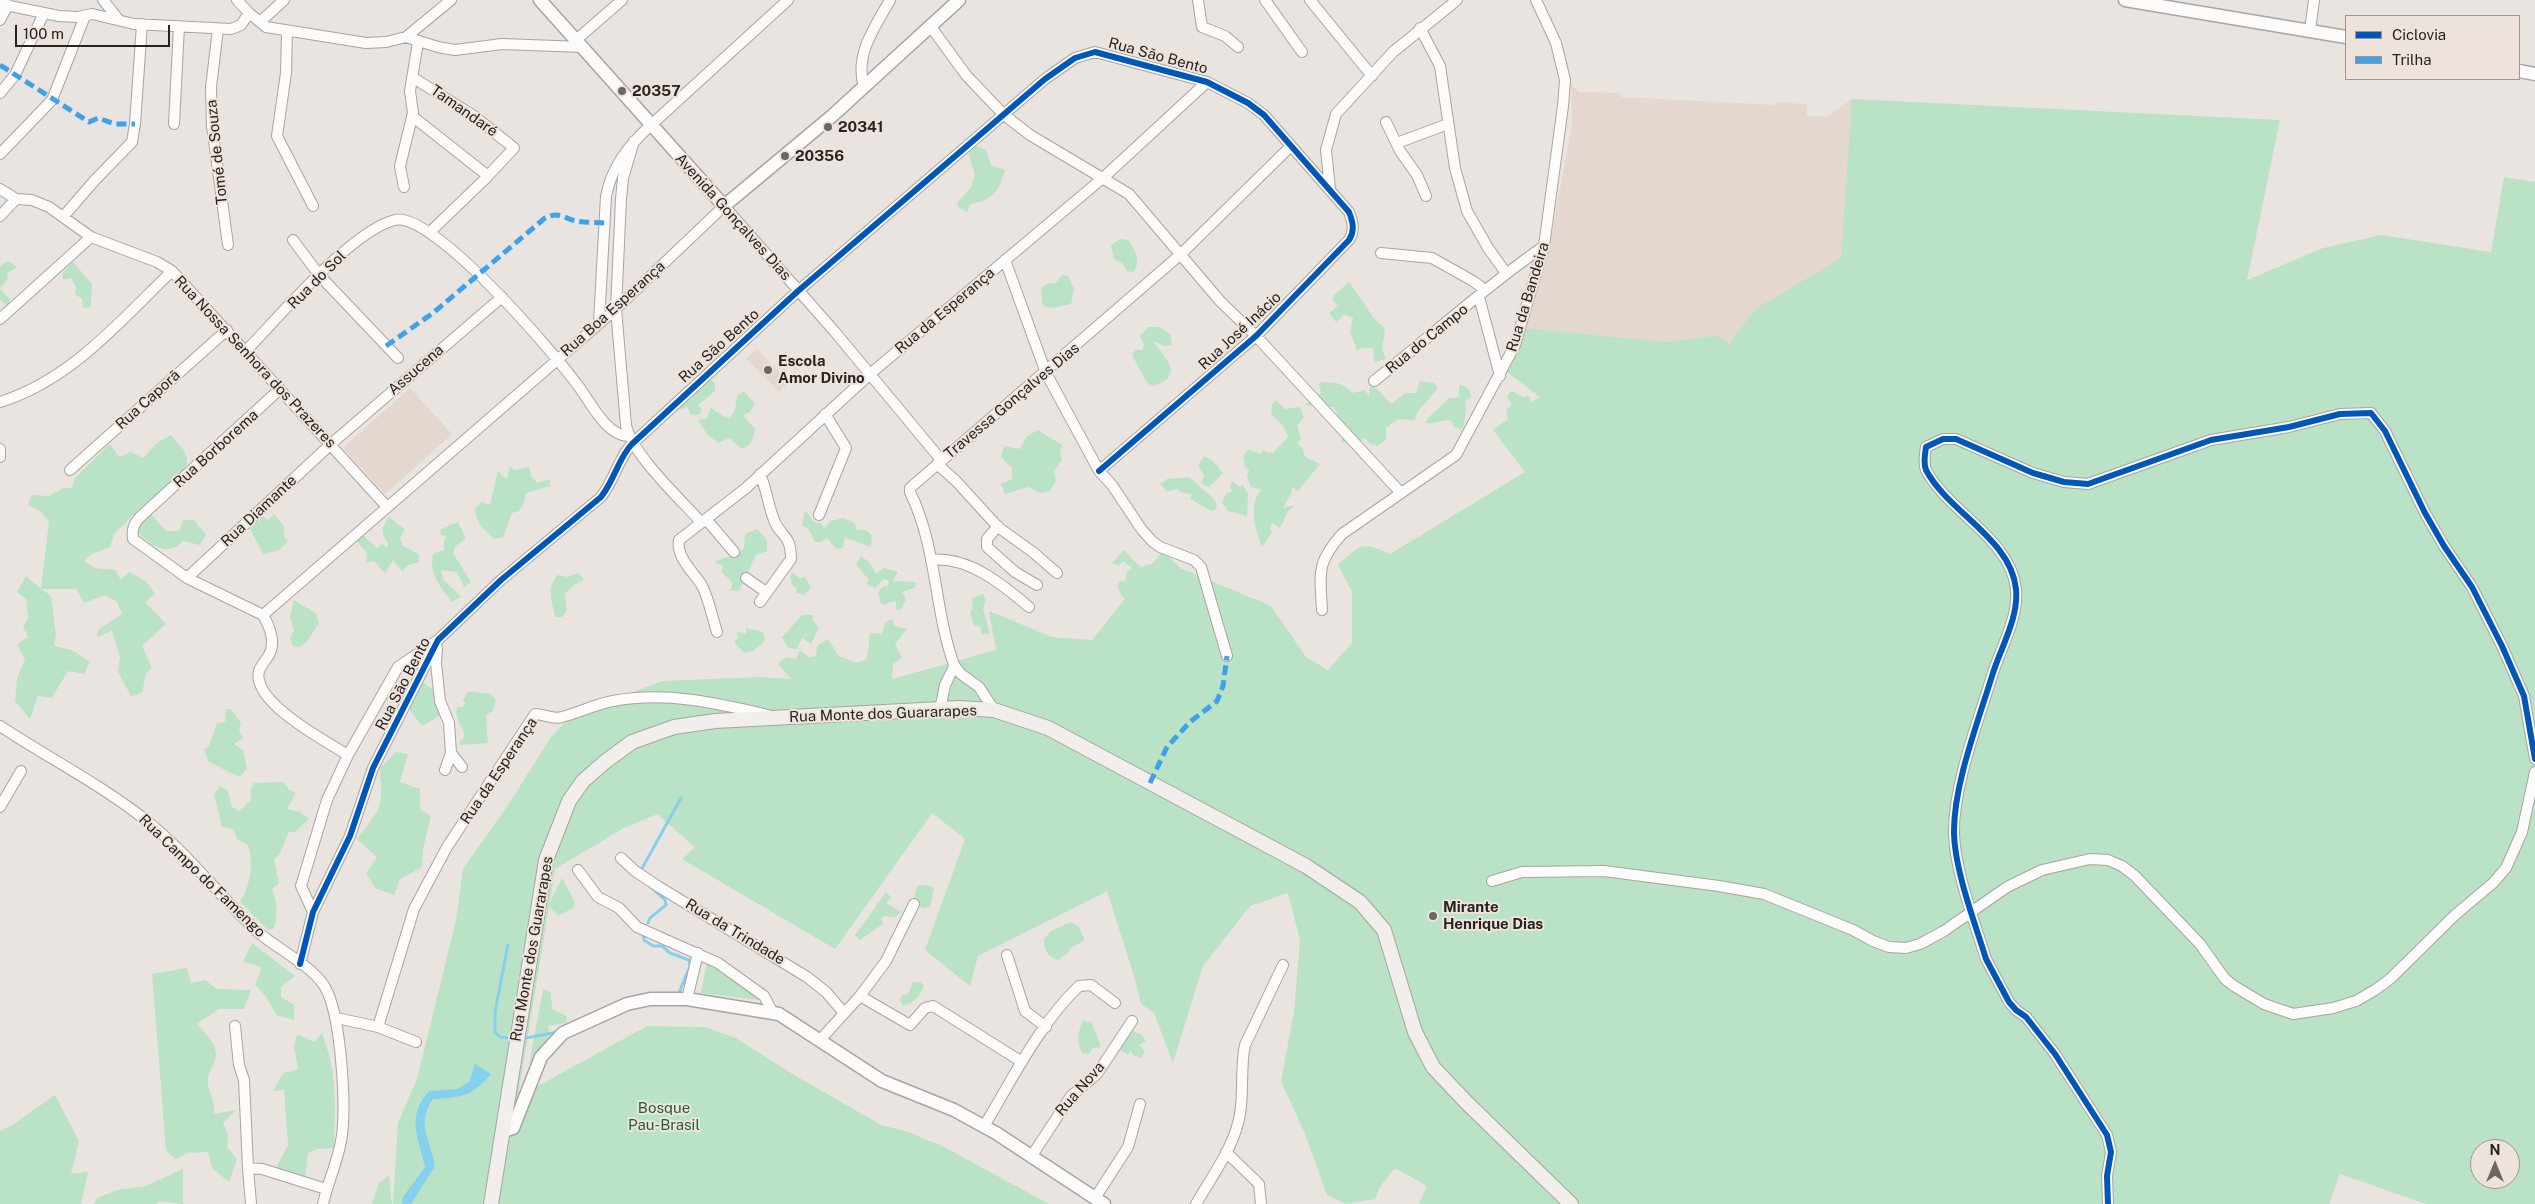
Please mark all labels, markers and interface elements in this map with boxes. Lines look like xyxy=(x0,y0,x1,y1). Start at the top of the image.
scale bar xyxy=(18,15,172,47)
legend xyxy=(2345,15,2520,80)
text: 100 m xyxy=(23,25,64,42)
text: Ciclovia xyxy=(2392,26,2446,43)
street label: Rua São Bento xyxy=(1106,34,1210,78)
text: Trilha xyxy=(2392,51,2431,68)
street label: Tamandaré xyxy=(427,81,501,141)
place label: 20357 xyxy=(632,82,681,100)
marker: 20357 xyxy=(616,85,628,97)
street label: Tomé de Souza xyxy=(203,99,231,205)
place label: 20341 xyxy=(838,118,883,136)
marker: 20341 xyxy=(822,121,834,133)
place label: 20356 xyxy=(795,147,844,165)
street label: Avenida Gonçalves Dias xyxy=(671,150,795,284)
marker: 20356 xyxy=(779,150,791,162)
street label: Rua da Bandeira xyxy=(1503,240,1553,354)
street label: Rua do Sol xyxy=(284,247,350,313)
street label: Rua Boa Esperança xyxy=(557,257,669,361)
street label: Rua da Esperança xyxy=(891,264,999,358)
street label: Rua Nossa Senhora dos Prazeres xyxy=(170,272,340,452)
street label: Rua José Inácio xyxy=(1195,288,1285,374)
street label: Rua do Campo xyxy=(1382,300,1472,378)
street label: Rua São Bento xyxy=(675,305,763,387)
street label: Travessa Gonçalves Dias xyxy=(941,339,1083,463)
street label: Assucena xyxy=(385,341,447,399)
place label: Escola Amor Divino xyxy=(778,352,865,387)
marker: Escola Amor Divino xyxy=(762,364,774,376)
street label: Rua Caporã xyxy=(112,366,184,434)
street label: Rua Borborema xyxy=(170,406,262,492)
street label: Rua Diamante xyxy=(217,471,301,551)
street label: Rua São Bento xyxy=(372,634,434,734)
street label: Rua Monte dos Guararapes xyxy=(789,702,977,726)
street label: Rua da Esperança xyxy=(457,714,541,828)
street label: Rua Campo do Famengo xyxy=(135,811,269,941)
street label: Rua Monte dos Guararapes xyxy=(507,855,557,1043)
street label: Rua da Trindade xyxy=(682,895,788,969)
place label: Mirante Henrique Dias xyxy=(1443,898,1543,933)
marker: Mirante Henrique Dias xyxy=(1427,910,1439,922)
street label: Rua Nova xyxy=(1052,1058,1108,1120)
park label: Bosque Pau-Brasil xyxy=(628,1099,700,1134)
north arrow xyxy=(2470,1139,2520,1189)
text: N xyxy=(2490,1142,2500,1158)

